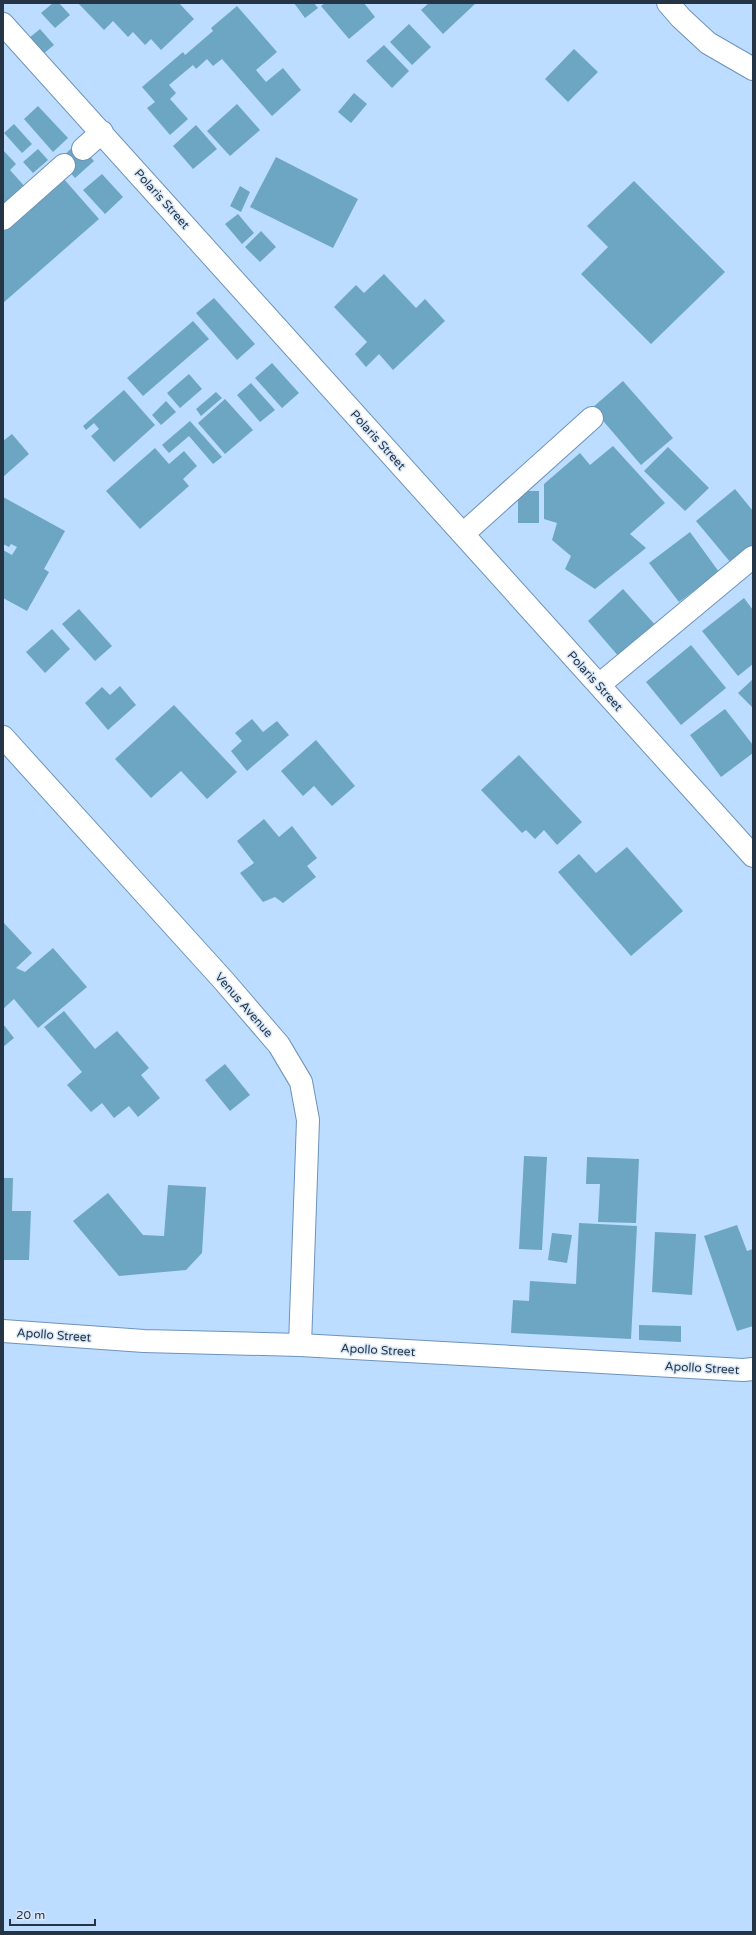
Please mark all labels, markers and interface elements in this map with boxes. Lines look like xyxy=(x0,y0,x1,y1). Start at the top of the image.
street label: Polaris Street xyxy=(131,166,193,232)
street label: Polaris Street xyxy=(347,407,409,473)
street label: Polaris Street xyxy=(564,648,626,714)
street label: Venus Avenue xyxy=(212,970,276,1040)
street label: Apollo Street xyxy=(16,1325,92,1345)
street label: Apollo Street xyxy=(340,1341,416,1359)
street label: Apollo Street xyxy=(664,1359,740,1377)
scale bar xyxy=(10,1901,95,1927)
text: 20 m xyxy=(16,1908,45,1922)

